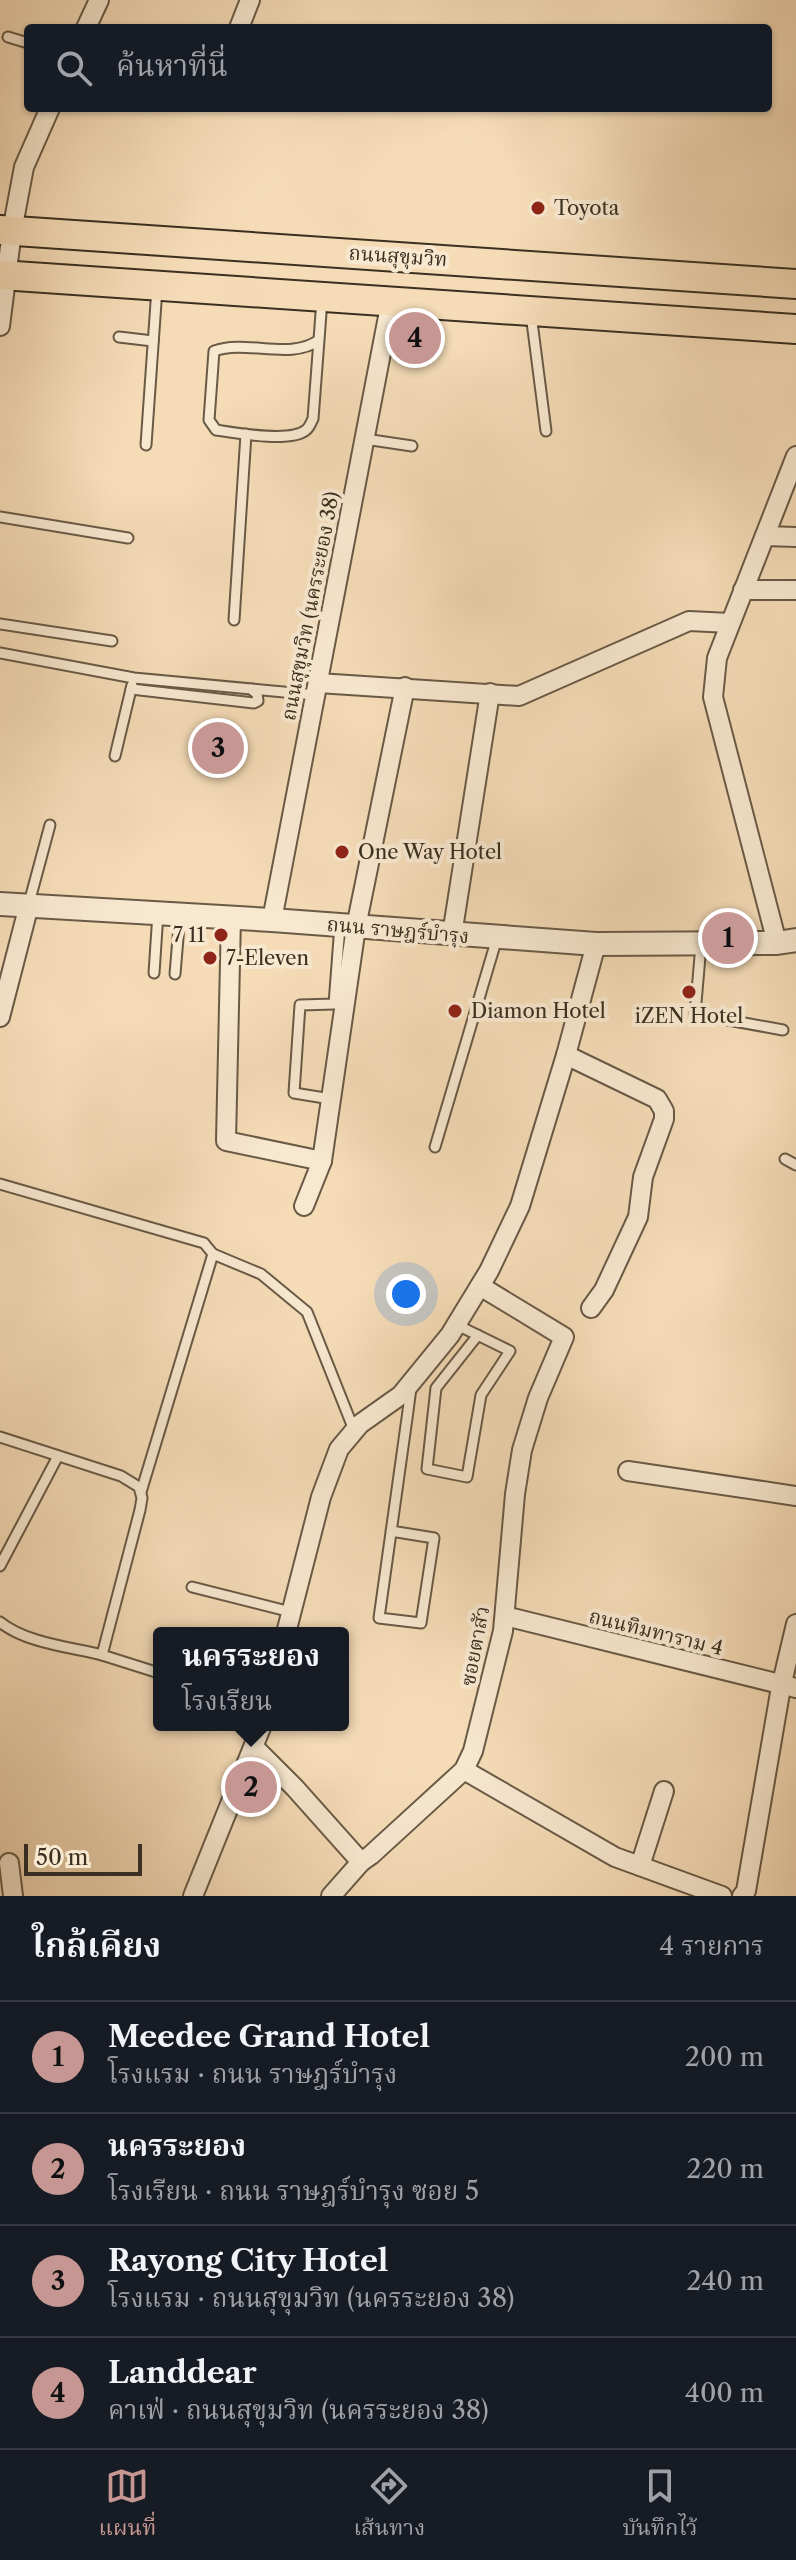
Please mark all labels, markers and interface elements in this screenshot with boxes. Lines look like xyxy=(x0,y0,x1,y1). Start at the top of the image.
search box xyxy=(24,24,772,112)
icon: search xyxy=(52,46,96,90)
text: ค้นหาที่นี่ xyxy=(116,47,228,84)
place label: Toyota xyxy=(554,196,620,220)
marker: Toyota xyxy=(529,199,547,217)
street label: ถนนสุขุมวิท xyxy=(348,241,448,272)
pin: 4 xyxy=(389,308,441,368)
street label: ถนนสุขุมวิท (นครระยอง 38) xyxy=(276,489,345,723)
pin: 3 xyxy=(192,718,244,778)
place label: One Way Hotel xyxy=(358,840,502,864)
marker: One Way Hotel xyxy=(333,843,351,861)
pin: 1 xyxy=(702,908,754,968)
street label: ถนน ราษฎร์บำรุง xyxy=(326,912,470,949)
place label: 7 11 xyxy=(173,923,206,947)
marker: 7 11 xyxy=(212,926,230,944)
place label: 7-Eleven xyxy=(226,946,309,970)
marker: 7-Eleven xyxy=(201,949,219,967)
marker: iZEN Hotel xyxy=(680,983,698,1001)
place label: Diamon Hotel xyxy=(471,999,606,1023)
marker: Diamon Hotel xyxy=(446,1002,464,1020)
place label: iZEN Hotel xyxy=(635,1004,743,1028)
your location xyxy=(386,1274,426,1314)
street label: ซอยตาสัว xyxy=(455,1604,495,1688)
street label: ถนนทิมทาราม 4 xyxy=(586,1604,726,1660)
popup xyxy=(153,1627,349,1731)
text: นครระยอง xyxy=(182,1637,320,1674)
text: โรงเรียน xyxy=(182,1685,272,1717)
pin: 2 xyxy=(225,1757,277,1817)
scale bar xyxy=(24,1840,142,1876)
text: 50 m xyxy=(36,1844,88,1871)
text: ใกล้เคียง xyxy=(32,1924,161,1966)
text: 4 รายการ xyxy=(659,1930,764,1962)
text: Meedee Grand Hotel xyxy=(108,2018,430,2055)
text: 1 xyxy=(52,2041,64,2073)
text: 200 m xyxy=(685,2041,764,2073)
text: โรงแรม · ถนน ราษฎร์บำรุง xyxy=(108,2058,397,2090)
text: นครระยอง xyxy=(108,2127,246,2164)
text: 2 xyxy=(50,2153,66,2185)
text: 220 m xyxy=(686,2153,764,2185)
text: โรงเรียน · ถนน ราษฎร์บำรุง ซอย 5 xyxy=(108,2175,479,2207)
text: Rayong City Hotel xyxy=(108,2242,388,2279)
text: 3 xyxy=(51,2265,65,2297)
text: 240 m xyxy=(686,2265,764,2297)
text: โรงแรม · ถนนสุขุมวิท (นครระยอง 38) xyxy=(108,2282,514,2314)
text: Landdear xyxy=(108,2354,257,2391)
text: 4 xyxy=(50,2377,66,2409)
text: 400 m xyxy=(685,2377,764,2409)
text: คาเฟ่ · ถนนสุขุมวิท (นครระยอง 38) xyxy=(108,2394,489,2426)
tab: แผนที่ xyxy=(99,2464,156,2547)
tab: เส้นทาง xyxy=(353,2464,425,2547)
tab: บันทึกไว้ xyxy=(622,2464,697,2547)

